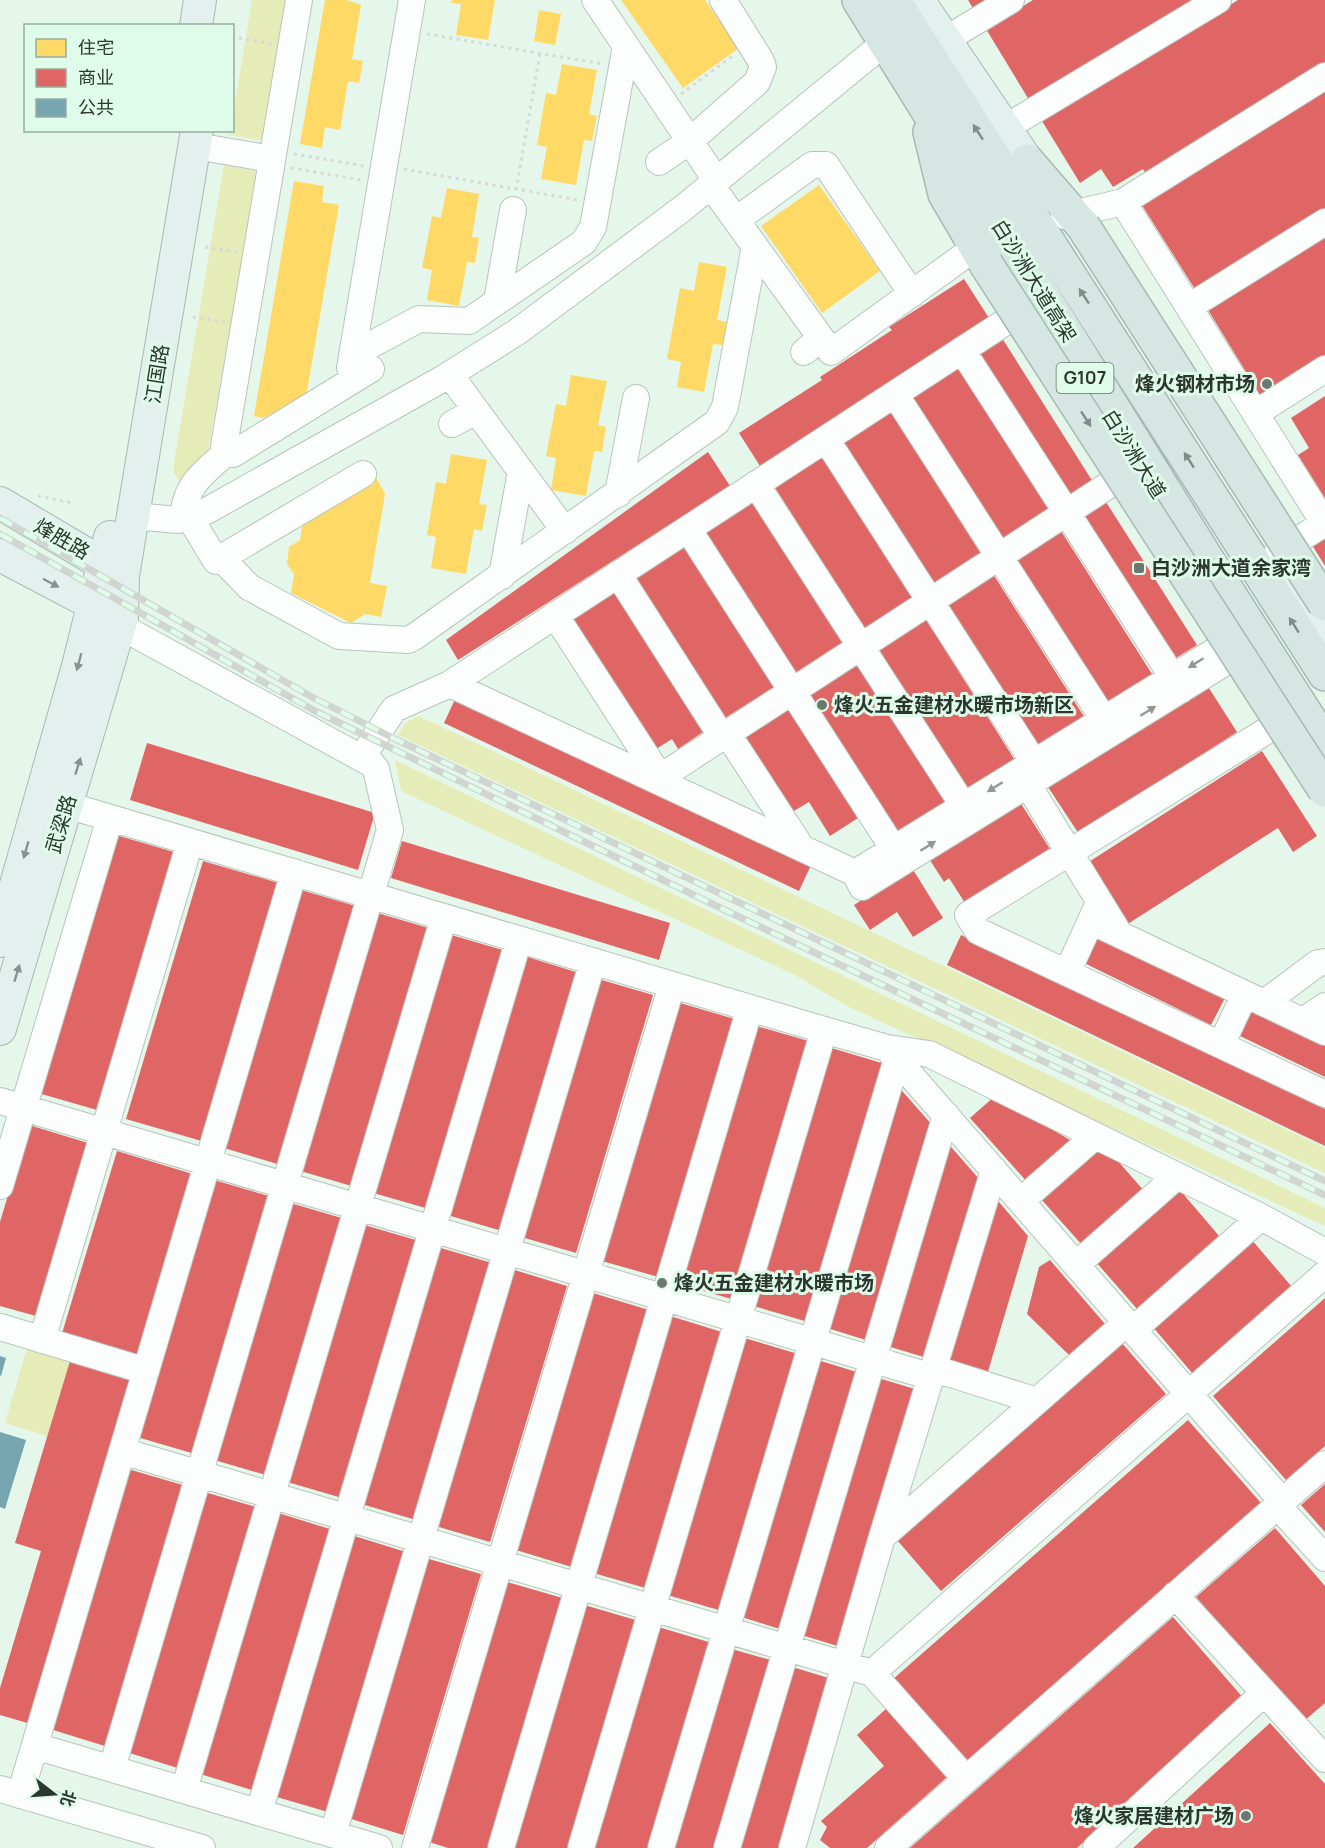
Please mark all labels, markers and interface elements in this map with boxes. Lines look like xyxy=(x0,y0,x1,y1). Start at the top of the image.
legend xyxy=(24,24,234,132)
text: 住宅 xyxy=(78,35,114,59)
text: 商业 xyxy=(78,65,114,89)
text: 公共 xyxy=(78,95,114,119)
one-way arrow xyxy=(973,124,984,140)
street label: 白沙洲大道高架 xyxy=(986,214,1083,347)
one-way arrow xyxy=(1078,288,1089,304)
street label: 江国路 xyxy=(138,342,175,406)
road number: G107 xyxy=(1056,363,1114,393)
place label: 烽火钢材市场 xyxy=(1135,370,1255,397)
marker: 烽火钢材市场 xyxy=(1260,377,1274,391)
street label: 白沙洲大道 xyxy=(1096,404,1172,503)
one-way arrow xyxy=(1080,411,1091,427)
one-way arrow xyxy=(1184,452,1195,468)
street label: 烽胜路 xyxy=(30,512,95,565)
place label: 白沙洲大道余家湾 xyxy=(1151,554,1311,581)
marker: 白沙洲大道余家湾 xyxy=(1132,561,1146,575)
one-way arrow xyxy=(43,578,60,588)
one-way arrow xyxy=(1288,617,1299,633)
one-way arrow xyxy=(74,653,83,671)
one-way arrow xyxy=(1188,657,1205,668)
place label: 烽火五金建材水暖市场新区 xyxy=(834,691,1074,718)
marker: 烽火五金建材水暖市场新区 xyxy=(815,698,829,712)
one-way arrow xyxy=(1140,705,1156,716)
one-way arrow xyxy=(74,757,83,775)
one-way arrow xyxy=(987,782,1003,793)
street label: 武梁路 xyxy=(39,791,82,856)
one-way arrow xyxy=(21,841,30,859)
one-way arrow xyxy=(920,841,936,852)
one-way arrow xyxy=(13,964,22,982)
place label: 烽火五金建材水暖市场 xyxy=(674,1269,874,1296)
marker: 烽火五金建材水暖市场 xyxy=(655,1276,669,1290)
north arrow xyxy=(24,1764,84,1824)
text: 北 xyxy=(55,1788,81,1809)
place label: 烽火家居建材广场 xyxy=(1074,1802,1234,1829)
marker: 烽火家居建材广场 xyxy=(1239,1809,1253,1823)

